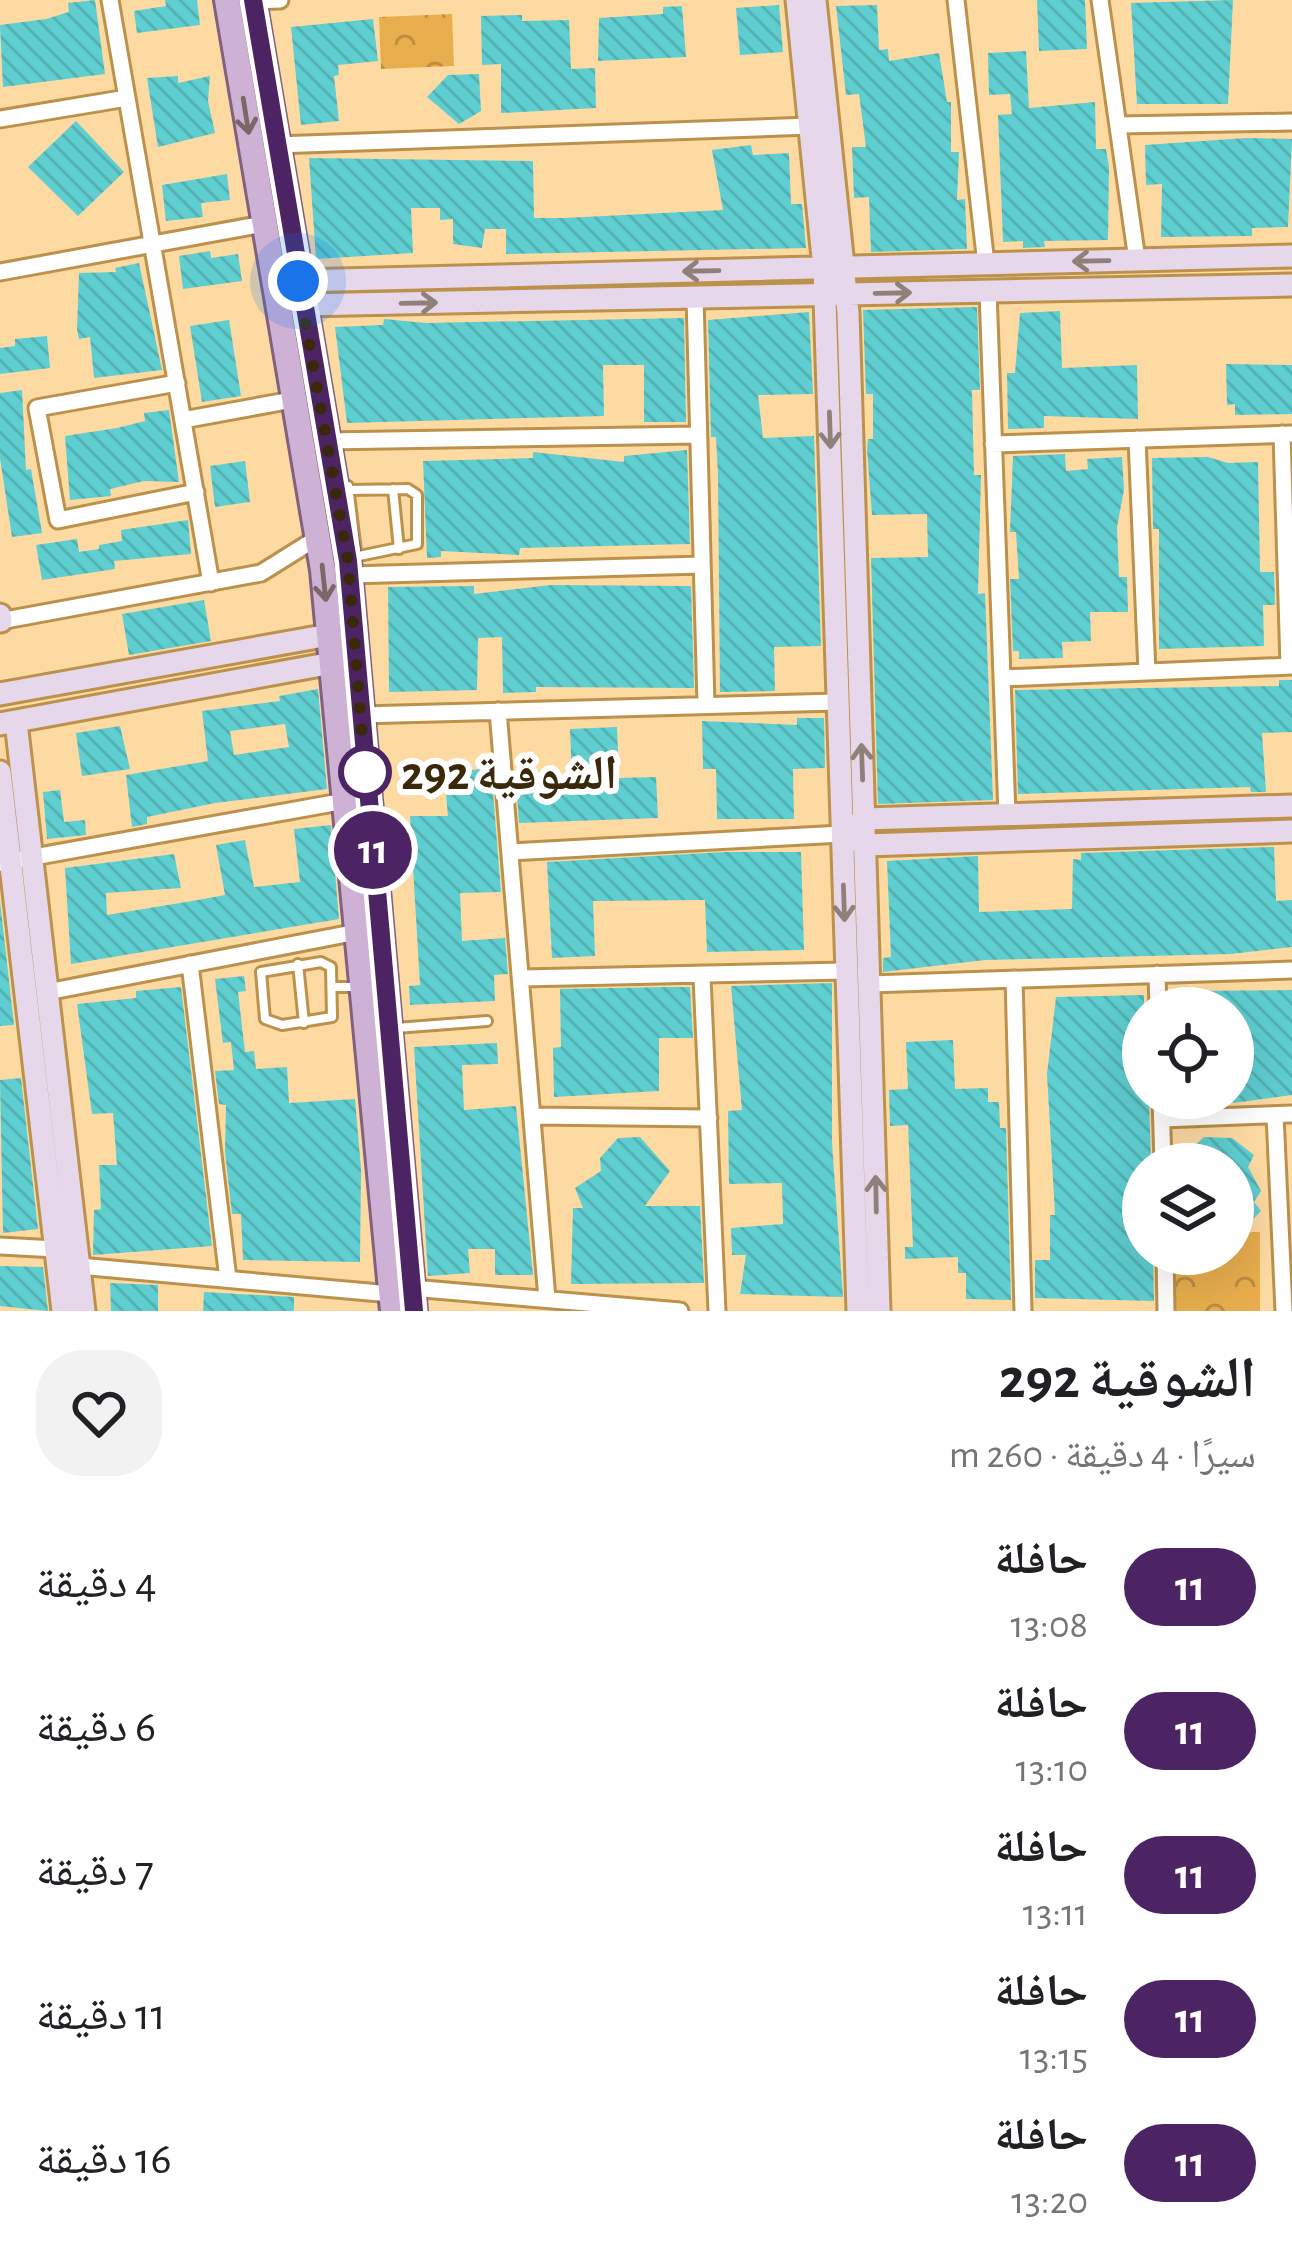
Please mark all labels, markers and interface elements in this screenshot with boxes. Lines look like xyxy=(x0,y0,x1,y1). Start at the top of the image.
one-way arrow xyxy=(235,95,258,134)
one-way arrow xyxy=(1072,250,1111,273)
your location xyxy=(268,251,328,311)
one-way arrow xyxy=(682,259,721,282)
one-way arrow xyxy=(873,281,912,304)
one-way arrow xyxy=(399,291,438,314)
one-way arrow xyxy=(819,410,842,449)
one-way arrow xyxy=(313,563,336,602)
one-way arrow xyxy=(851,743,874,782)
marker: الشوقية 292 xyxy=(340,747,390,797)
place label: الشوقية 292 xyxy=(401,751,618,799)
line badge: 11 xyxy=(319,811,427,889)
text: 11 xyxy=(358,829,388,871)
one-way arrow xyxy=(833,883,856,922)
map controls xyxy=(1122,987,1254,1275)
button: locate xyxy=(1122,987,1254,1119)
button: layers xyxy=(1122,1143,1254,1275)
one-way arrow xyxy=(865,1175,888,1214)
button: heart xyxy=(36,1350,162,1476)
text: الشوقية 292 xyxy=(999,1351,1256,1408)
text: سيرًا · 4 دقيقة · 260 m xyxy=(949,1436,1256,1475)
text: حافلة xyxy=(995,1537,1088,1582)
text: 4 دقيقة xyxy=(36,1561,157,1606)
text: 11 xyxy=(1175,1566,1205,1608)
text: 13:08 xyxy=(1011,1606,1088,1645)
text: حافلة xyxy=(995,1681,1088,1726)
text: 6 دقيقة xyxy=(36,1705,156,1750)
text: 11 xyxy=(1175,1710,1205,1752)
text: 13:10 xyxy=(1016,1750,1088,1789)
text: حافلة xyxy=(995,1825,1088,1870)
text: 7 دقيقة xyxy=(36,1849,154,1894)
text: 11 xyxy=(1175,1854,1205,1896)
text: 13:11 xyxy=(1023,1894,1088,1933)
text: حافلة xyxy=(995,1969,1088,2014)
text: 11 دقيقة xyxy=(36,1993,166,2038)
text: 11 xyxy=(1175,1998,1205,2040)
text: 13:15 xyxy=(1020,2038,1088,2077)
text: حافلة xyxy=(995,2113,1088,2158)
text: 16 دقيقة xyxy=(36,2137,172,2182)
text: 11 xyxy=(1175,2142,1205,2184)
text: 13:20 xyxy=(1011,2182,1088,2221)

